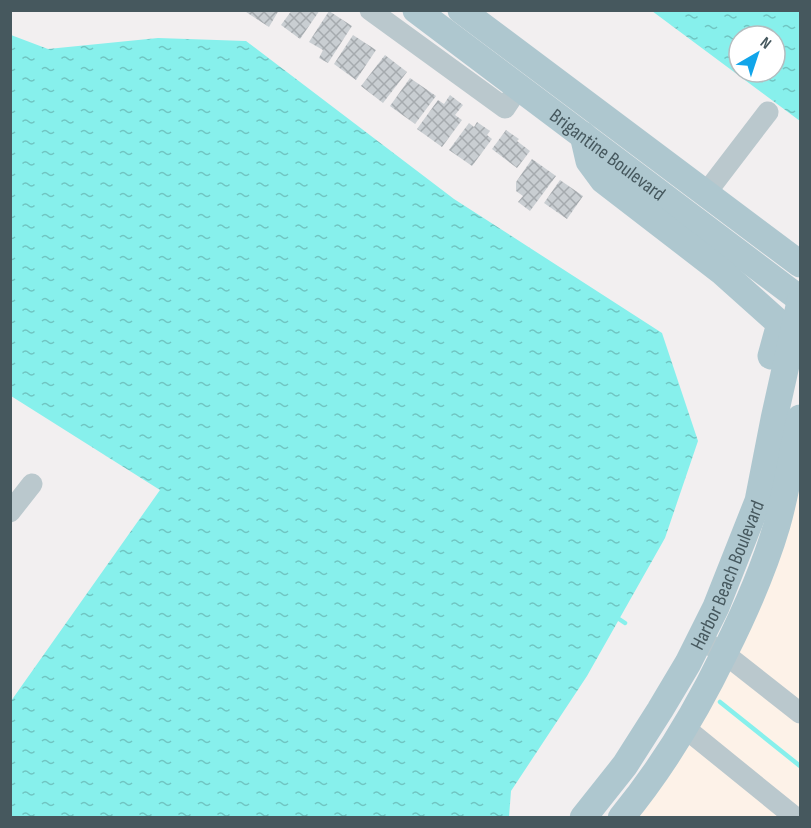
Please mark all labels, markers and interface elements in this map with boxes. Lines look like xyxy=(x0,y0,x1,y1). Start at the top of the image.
north arrow xyxy=(727,24,787,84)
text: N xyxy=(756,33,775,54)
street label: Brigantine Boulevard xyxy=(545,104,670,206)
street label: Harbor Beach Boulevard xyxy=(686,497,770,654)

